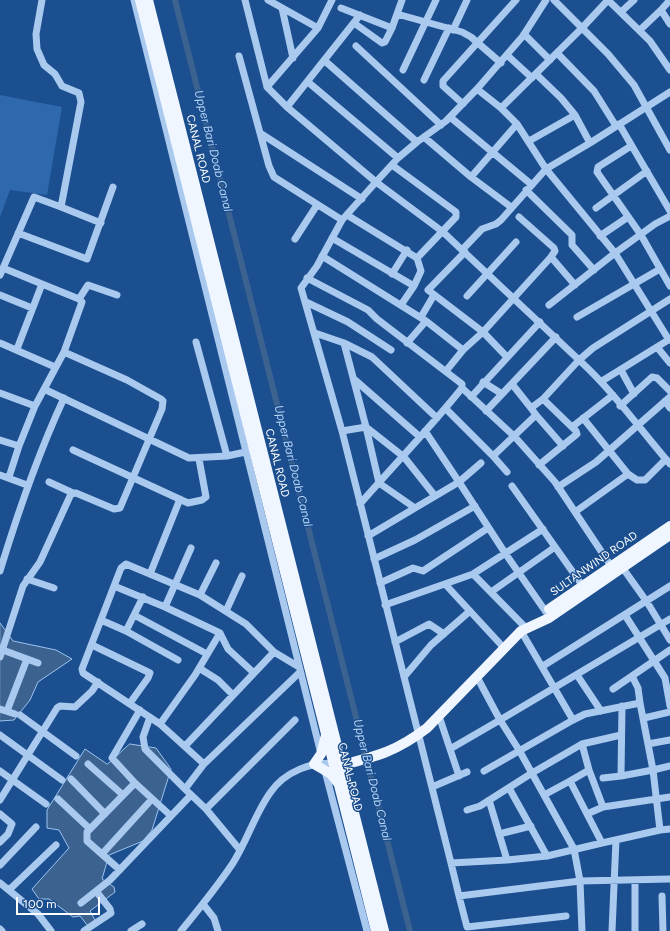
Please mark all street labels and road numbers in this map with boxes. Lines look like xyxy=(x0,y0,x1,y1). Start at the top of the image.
street label: CANAL ROAD xyxy=(183,113,213,185)
street label: CANAL ROAD xyxy=(262,427,292,499)
street label: SULTANWIND ROAD xyxy=(548,529,640,599)
street label: CANAL ROAD xyxy=(335,741,365,813)

